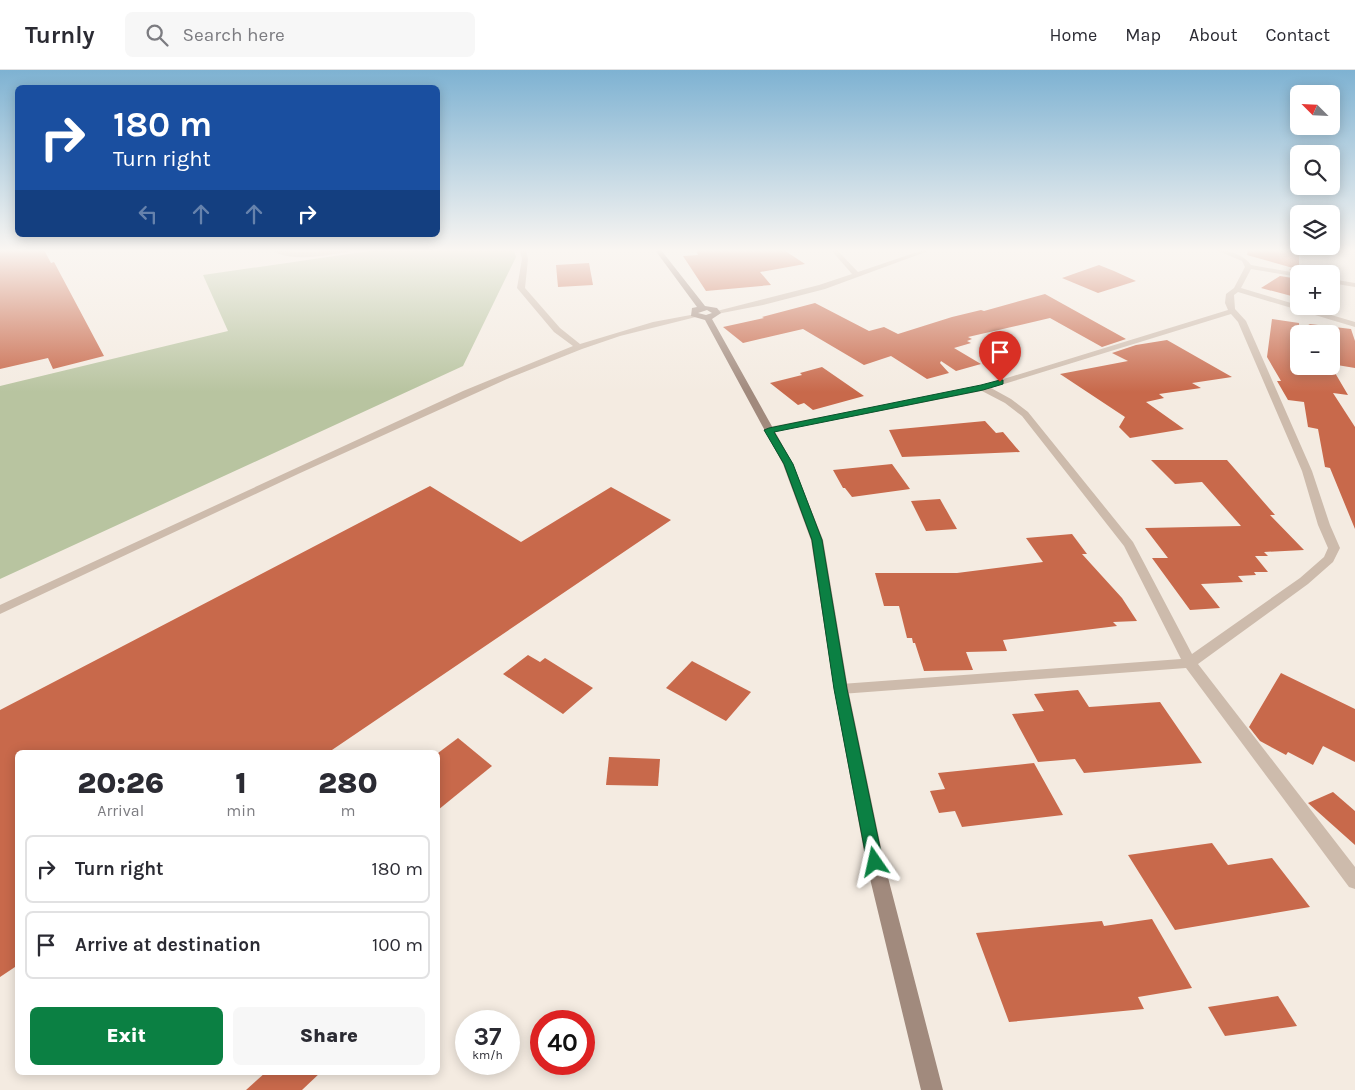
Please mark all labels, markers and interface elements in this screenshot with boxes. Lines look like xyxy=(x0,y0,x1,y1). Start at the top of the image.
search box xyxy=(125,12,475,57)
text: Turnly xyxy=(25,21,95,49)
icon: search xyxy=(143,21,171,49)
text: Search here xyxy=(183,24,285,46)
text: Home xyxy=(1049,24,1097,46)
text: Map xyxy=(1125,24,1161,46)
text: About xyxy=(1189,24,1238,46)
text: Contact xyxy=(1266,24,1330,46)
north arrow xyxy=(1290,85,1340,135)
map controls xyxy=(1290,85,1340,375)
text: 180 m xyxy=(113,104,212,145)
icon: right xyxy=(30,105,95,170)
button: search xyxy=(1290,145,1340,195)
text: Turn right xyxy=(113,146,211,172)
icon: left xyxy=(134,200,162,228)
icon: ahead xyxy=(187,200,215,228)
icon: ahead xyxy=(240,200,268,228)
icon: right xyxy=(293,200,321,228)
button: layers xyxy=(1290,205,1340,255)
button: + xyxy=(1290,265,1340,315)
button: − xyxy=(1290,325,1340,375)
pin xyxy=(979,331,1021,382)
icon: arrive xyxy=(986,338,1014,366)
text: 20:26 xyxy=(77,765,164,801)
text: 1 xyxy=(235,765,247,801)
text: 280 xyxy=(318,765,378,801)
text: Arrival xyxy=(97,801,144,820)
text: min xyxy=(226,801,256,820)
text: m xyxy=(340,801,355,820)
position arrow xyxy=(848,835,900,887)
icon: right xyxy=(32,855,60,883)
text: Turn right xyxy=(75,858,164,880)
text: 180 m xyxy=(371,858,423,880)
icon: arrive xyxy=(32,931,60,959)
text: Arrive at destination xyxy=(75,934,261,956)
text: 100 m xyxy=(372,934,423,956)
button: Exit xyxy=(30,1007,223,1065)
button: Share xyxy=(233,1007,425,1065)
speed limit sign: 40 xyxy=(530,1010,595,1075)
text: 37 xyxy=(473,1022,501,1051)
text: km/h xyxy=(472,1048,503,1062)

